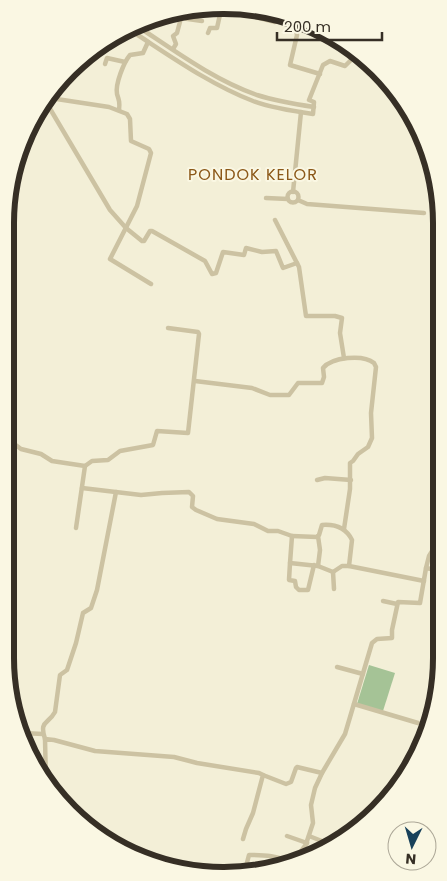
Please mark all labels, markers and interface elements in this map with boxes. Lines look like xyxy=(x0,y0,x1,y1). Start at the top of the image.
scale bar xyxy=(277,10,382,42)
text: 200 m xyxy=(284,16,331,37)
district label: PONDOK KELOR xyxy=(188,163,318,186)
north arrow xyxy=(387,821,437,871)
text: N xyxy=(405,849,417,869)

